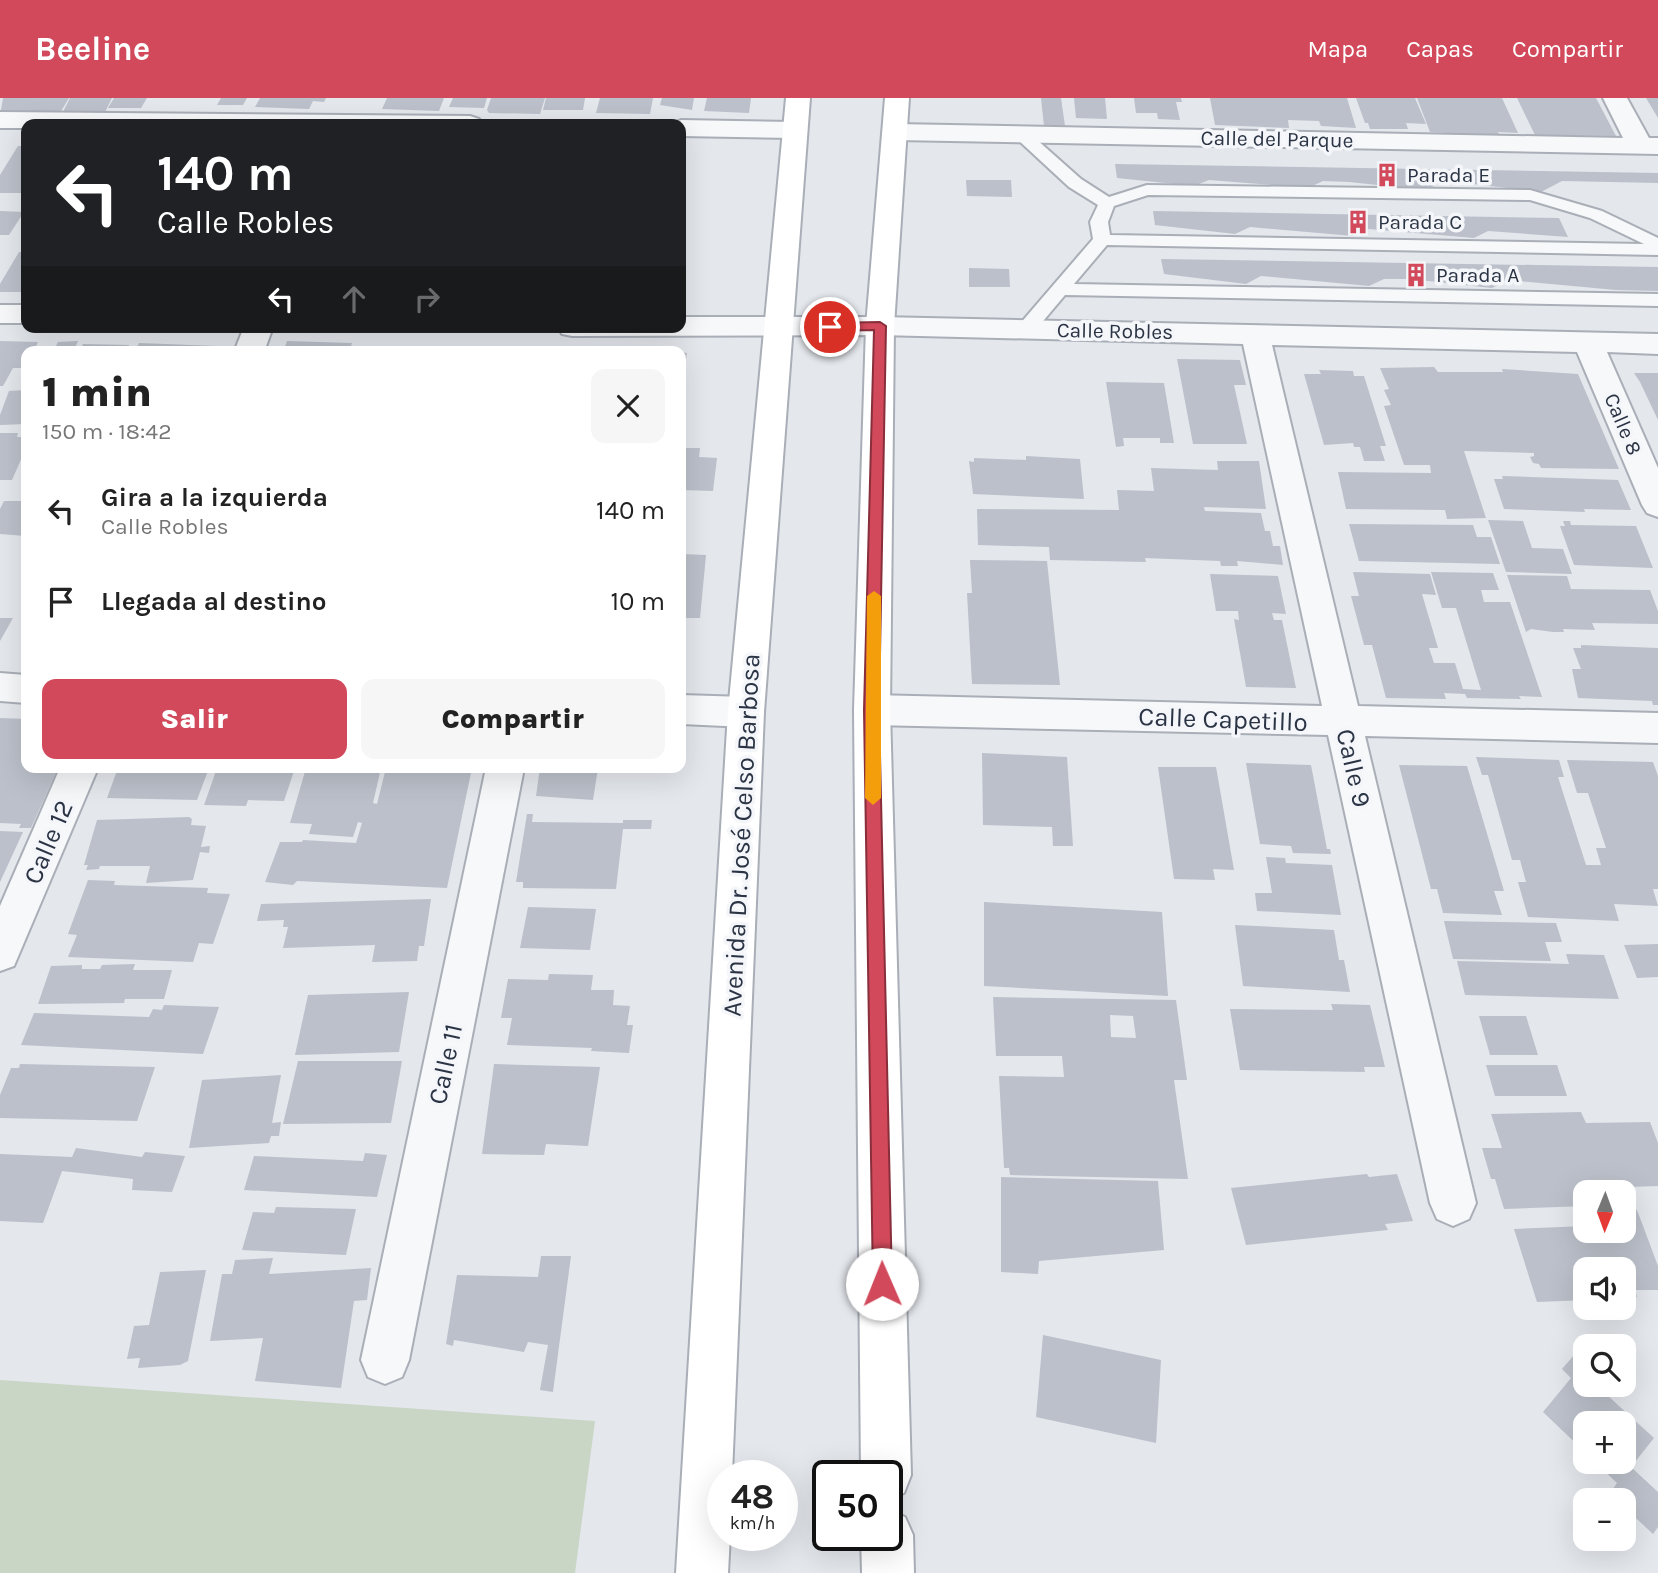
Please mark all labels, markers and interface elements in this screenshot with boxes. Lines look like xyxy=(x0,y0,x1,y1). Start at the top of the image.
text: Beeline xyxy=(35,30,150,68)
text: Mapa xyxy=(1307,35,1368,63)
text: Capas xyxy=(1406,35,1474,63)
text: Compartir xyxy=(1512,35,1623,63)
street label: Calle del Parque xyxy=(1200,126,1354,152)
text: 140 m xyxy=(157,145,294,202)
icon: left xyxy=(42,147,133,238)
building icon: Parada E xyxy=(1373,161,1401,189)
place label: Parada E xyxy=(1407,163,1490,187)
text: Calle Robles xyxy=(157,204,334,241)
building icon: Parada C xyxy=(1344,208,1372,236)
place label: Parada C xyxy=(1378,210,1462,234)
building icon: Parada A xyxy=(1402,261,1430,289)
place label: Parada A xyxy=(1436,263,1519,287)
icon: left xyxy=(262,280,300,318)
icon: ahead xyxy=(335,280,373,318)
icon: right xyxy=(408,280,446,318)
pin xyxy=(800,297,860,357)
icon: arrive xyxy=(811,308,849,346)
street label: Calle Robles xyxy=(1057,318,1173,344)
text: 1 min xyxy=(42,367,152,417)
button: close xyxy=(591,369,665,443)
street label: Calle 8 xyxy=(1599,389,1647,459)
text: 150 m · 18:42 xyxy=(42,418,171,445)
text: Gira a la izquierda xyxy=(101,482,328,513)
icon: left xyxy=(42,492,80,530)
text: 140 m xyxy=(596,495,665,526)
text: Calle Robles xyxy=(101,513,229,540)
icon: arrive xyxy=(42,583,80,621)
text: Llegada al destino xyxy=(101,586,327,617)
text: 10 m xyxy=(610,586,665,617)
street label: Avenida Dr. José Celso Barbosa xyxy=(717,653,766,1017)
button: Salir xyxy=(42,679,347,759)
button: Compartir xyxy=(361,679,665,759)
street label: Calle Capetillo xyxy=(1138,701,1308,738)
street label: Calle 9 xyxy=(1329,726,1378,810)
street label: Calle 12 xyxy=(17,796,80,889)
street label: Calle 11 xyxy=(422,1021,469,1107)
north arrow xyxy=(1573,1180,1636,1242)
map controls xyxy=(1573,1180,1636,1551)
position arrow xyxy=(845,1247,919,1321)
button: sound xyxy=(1573,1257,1636,1320)
button: search xyxy=(1573,1334,1636,1397)
button: + xyxy=(1573,1411,1636,1474)
speed limit sign: 50 xyxy=(812,1460,903,1551)
text: 48 xyxy=(731,1476,774,1517)
button: − xyxy=(1573,1488,1636,1551)
text: km/h xyxy=(730,1512,775,1534)

